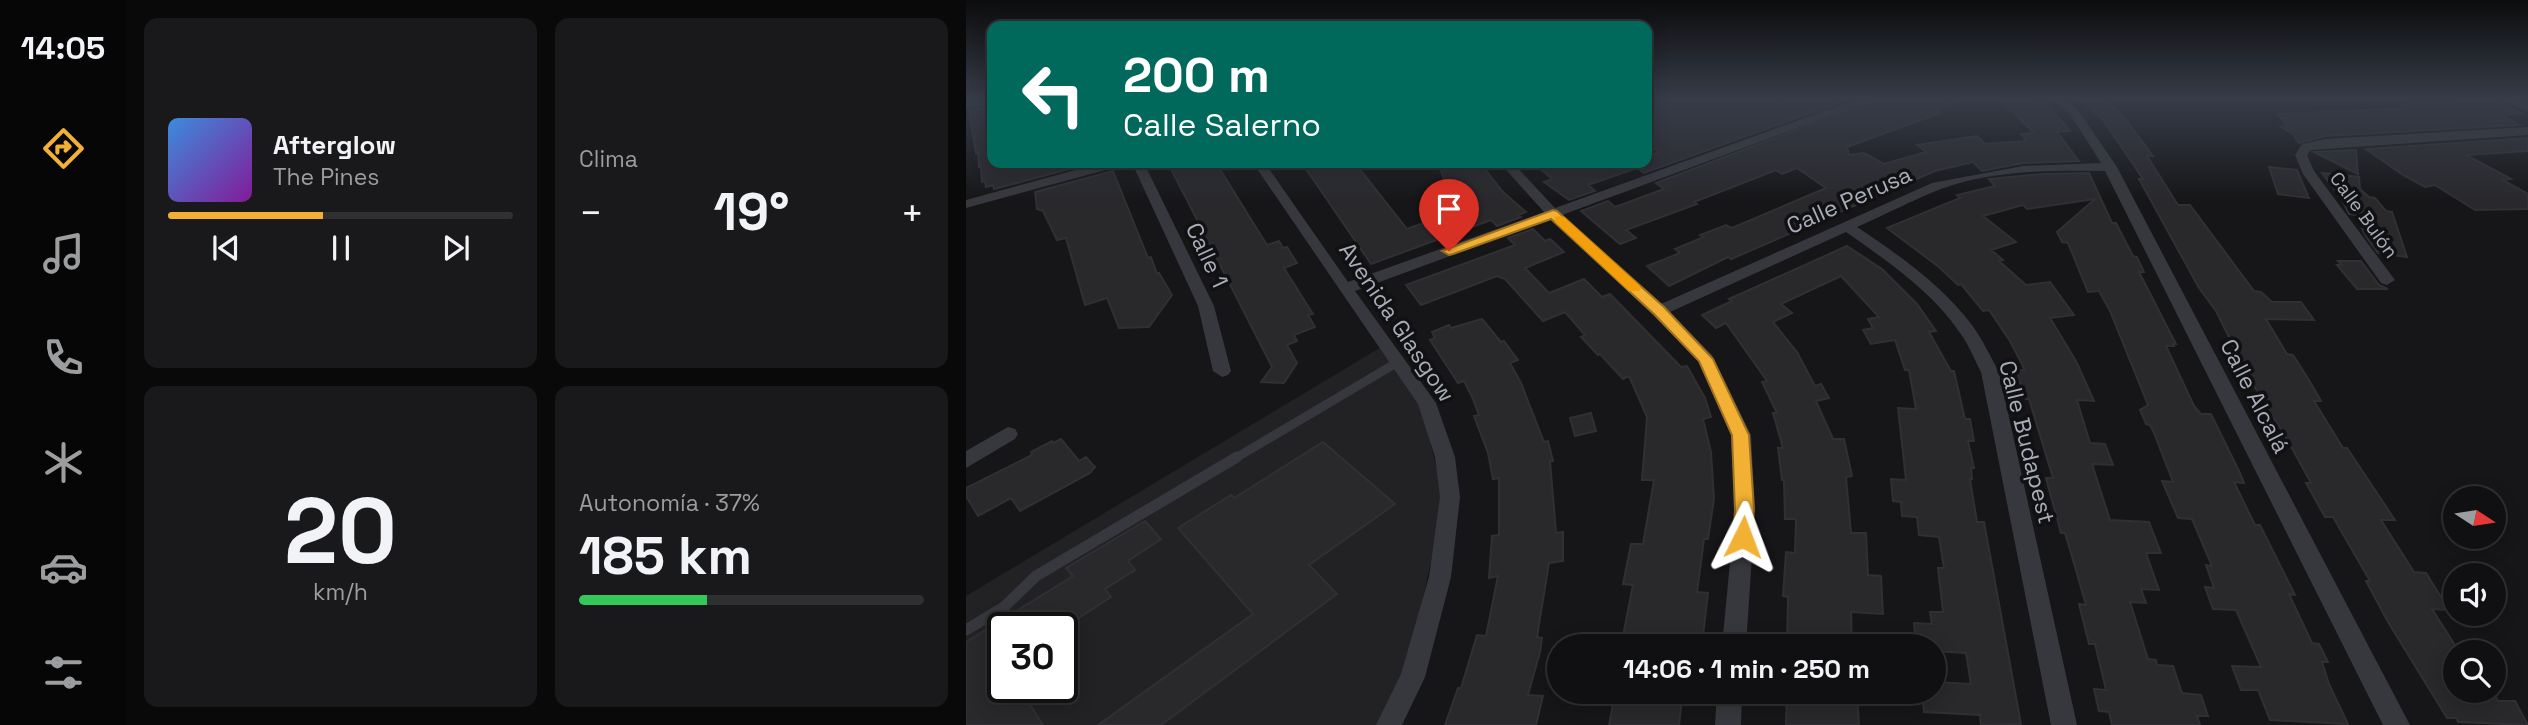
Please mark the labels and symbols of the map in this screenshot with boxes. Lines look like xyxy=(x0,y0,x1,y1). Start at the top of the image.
street label: Calle Perusa xyxy=(1782,159,1916,241)
street label: Calle Bulón xyxy=(2324,167,2404,263)
pin xyxy=(1419,179,1479,251)
street label: Calle 1 xyxy=(1179,218,1235,292)
street label: Avenida Glasgow xyxy=(1332,236,1462,408)
street label: Calle Alcalá xyxy=(2213,334,2297,458)
street label: Calle Budapest xyxy=(1992,357,2062,527)
north arrow xyxy=(2443,486,2506,550)
position arrow xyxy=(1706,500,1780,574)
speed limit sign: 30 xyxy=(987,612,1078,703)

